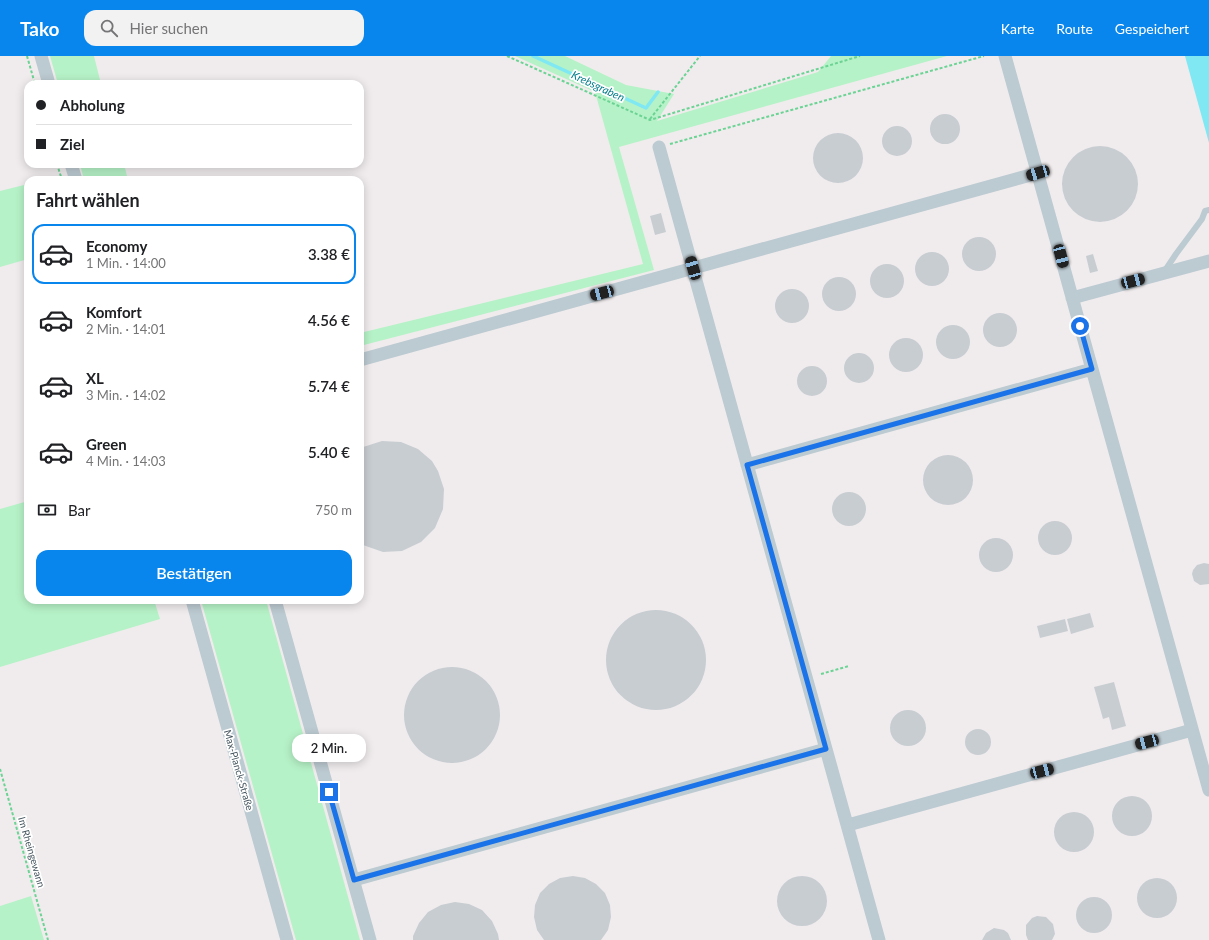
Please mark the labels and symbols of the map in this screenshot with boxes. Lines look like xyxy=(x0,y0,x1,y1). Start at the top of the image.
water label: Krebsgraben xyxy=(570,68,627,104)
car xyxy=(1025,164,1051,182)
car xyxy=(1052,243,1070,269)
car xyxy=(684,255,702,281)
car xyxy=(1120,272,1146,290)
car xyxy=(589,284,615,302)
route start xyxy=(1071,317,1089,335)
street label: Max-Planck-Straße xyxy=(222,728,256,812)
car xyxy=(1134,733,1160,751)
callout: 2 Min. xyxy=(292,734,366,762)
car xyxy=(1029,762,1055,780)
route end xyxy=(320,783,338,801)
street label: Im Rheingewann xyxy=(16,815,48,889)

